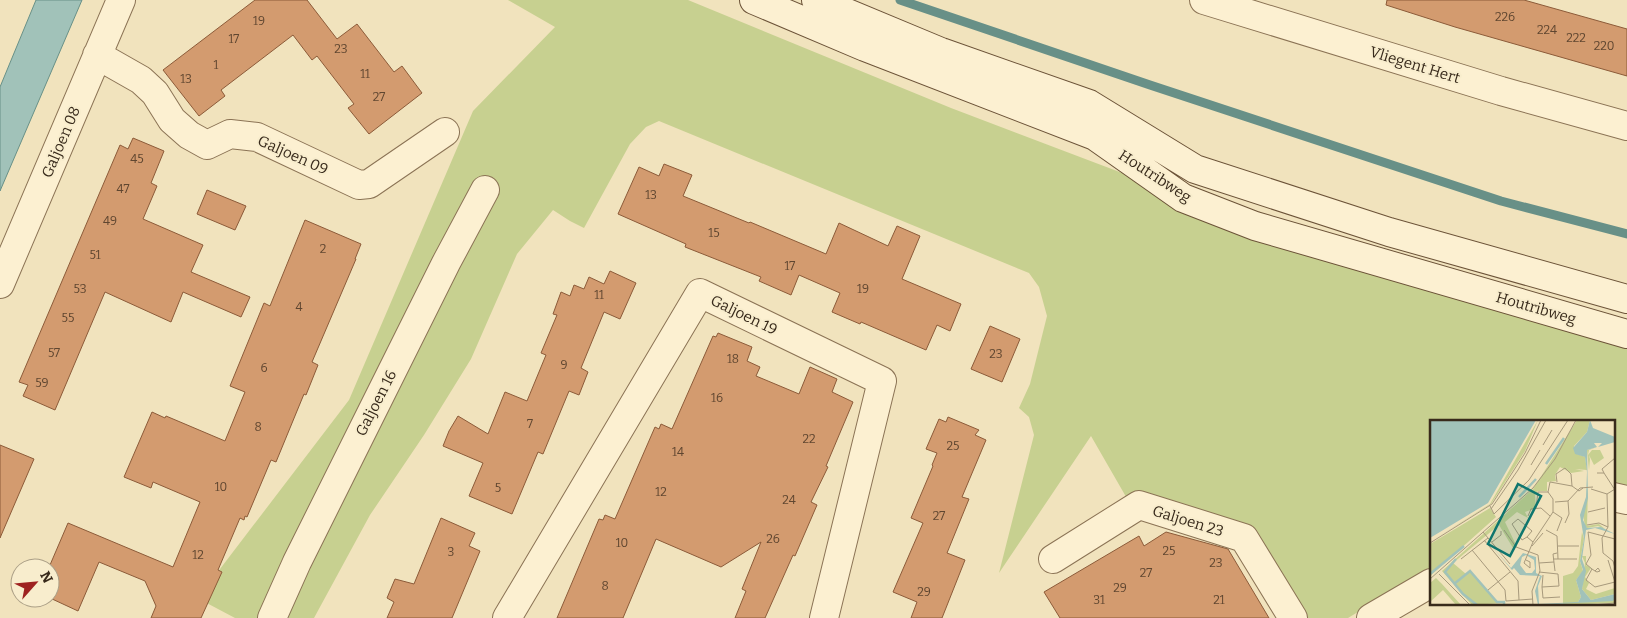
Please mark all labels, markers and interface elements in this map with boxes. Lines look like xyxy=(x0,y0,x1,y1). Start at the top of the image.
house number: 226 xyxy=(1495,10,1515,24)
house number: 19 xyxy=(253,14,265,28)
house number: 224 xyxy=(1537,23,1557,37)
house number: 222 xyxy=(1566,31,1586,45)
house number: 17 xyxy=(229,32,239,46)
house number: 220 xyxy=(1594,39,1614,53)
house number: 23 xyxy=(334,42,348,56)
street label: Vliegent Hert xyxy=(1368,43,1463,87)
house number: 1 xyxy=(214,58,219,72)
house number: 11 xyxy=(360,67,370,81)
house number: 13 xyxy=(180,72,192,86)
house number: 27 xyxy=(373,90,385,104)
street label: Galjoen 08 xyxy=(38,104,84,180)
street label: Galjoen 09 xyxy=(255,131,331,179)
street label: Houtribweg xyxy=(1115,146,1195,206)
house number: 45 xyxy=(130,152,144,166)
house number: 47 xyxy=(117,182,129,196)
house number: 13 xyxy=(645,188,657,202)
house number: 49 xyxy=(103,214,117,228)
house number: 15 xyxy=(708,226,720,240)
house number: 2 xyxy=(320,242,326,256)
house number: 51 xyxy=(89,248,101,262)
house number: 17 xyxy=(785,259,795,273)
house number: 53 xyxy=(74,282,87,296)
house number: 19 xyxy=(857,282,869,296)
house number: 11 xyxy=(594,288,604,302)
street label: Houtribweg xyxy=(1494,288,1578,328)
street label: Galjoen 19 xyxy=(708,291,780,339)
house number: 4 xyxy=(295,300,303,314)
house number: 55 xyxy=(62,311,74,325)
house number: 57 xyxy=(48,346,60,360)
house number: 23 xyxy=(989,347,1003,361)
house number: 18 xyxy=(727,352,739,366)
house number: 9 xyxy=(560,358,568,372)
house number: 6 xyxy=(260,361,268,375)
street label: Galjoen 16 xyxy=(352,367,400,439)
house number: 59 xyxy=(35,376,49,390)
house number: 16 xyxy=(711,391,723,405)
house number: 7 xyxy=(527,417,533,431)
house number: 8 xyxy=(254,420,262,434)
inset map xyxy=(1430,420,1614,606)
house number: 22 xyxy=(802,432,816,446)
house number: 25 xyxy=(947,439,959,453)
house number: 14 xyxy=(672,445,684,459)
house number: 10 xyxy=(215,480,227,494)
house number: 5 xyxy=(495,481,501,495)
house number: 12 xyxy=(655,485,667,499)
house number: 24 xyxy=(782,493,796,507)
street label: Galjoen 23 xyxy=(1150,502,1226,540)
house number: 27 xyxy=(933,509,945,523)
house number: 26 xyxy=(766,532,780,546)
house number: 10 xyxy=(616,536,628,550)
house number: 25 xyxy=(1163,544,1175,558)
house number: 3 xyxy=(448,545,455,559)
house number: 12 xyxy=(192,548,204,562)
house number: 23 xyxy=(1209,556,1223,570)
north arrow xyxy=(10,558,60,608)
house number: 27 xyxy=(1140,566,1152,580)
text: N xyxy=(36,569,56,586)
house number: 8 xyxy=(601,579,609,593)
house number: 29 xyxy=(1113,581,1127,595)
house number: 29 xyxy=(917,585,931,599)
house number: 31 xyxy=(1093,593,1105,607)
house number: 21 xyxy=(1213,593,1225,607)

